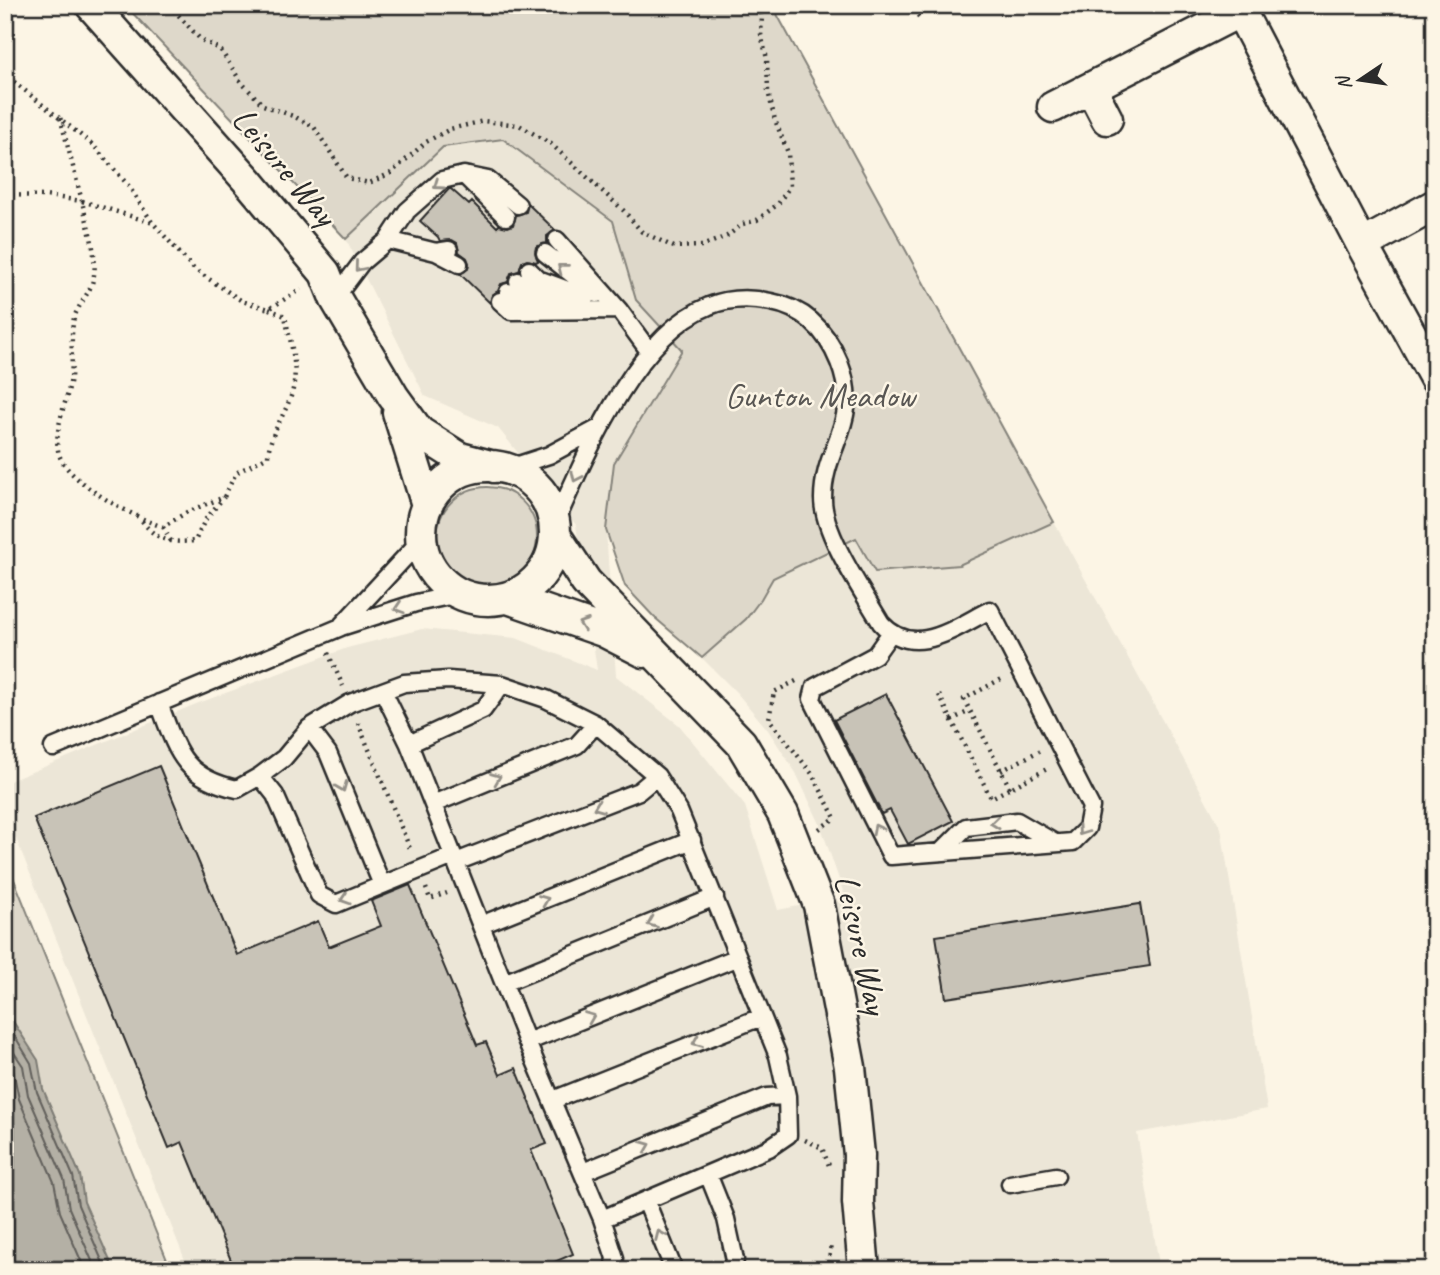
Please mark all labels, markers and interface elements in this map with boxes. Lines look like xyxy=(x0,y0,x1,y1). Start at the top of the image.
north arrow xyxy=(1324,46,1394,116)
text: N xyxy=(1331,72,1357,92)
street label: Leisure Way xyxy=(222,98,349,237)
one-way arrow xyxy=(433,177,446,189)
one-way arrow xyxy=(355,259,367,272)
one-way arrow xyxy=(557,264,570,276)
park label: Gunton Meadow xyxy=(725,373,918,418)
one-way arrow xyxy=(571,470,585,482)
one-way arrow xyxy=(393,600,405,615)
one-way arrow xyxy=(577,618,589,632)
one-way arrow xyxy=(489,773,501,787)
one-way arrow xyxy=(334,780,348,793)
one-way arrow xyxy=(592,799,604,813)
one-way arrow xyxy=(990,816,1001,831)
one-way arrow xyxy=(872,824,886,836)
one-way arrow xyxy=(1077,824,1090,837)
street label: Leisure Way xyxy=(824,870,900,1021)
one-way arrow xyxy=(339,891,352,905)
one-way arrow xyxy=(538,894,550,908)
one-way arrow xyxy=(647,914,659,928)
one-way arrow xyxy=(583,1011,595,1025)
one-way arrow xyxy=(692,1034,704,1048)
one-way arrow xyxy=(639,1141,651,1155)
one-way arrow xyxy=(654,1230,668,1242)

